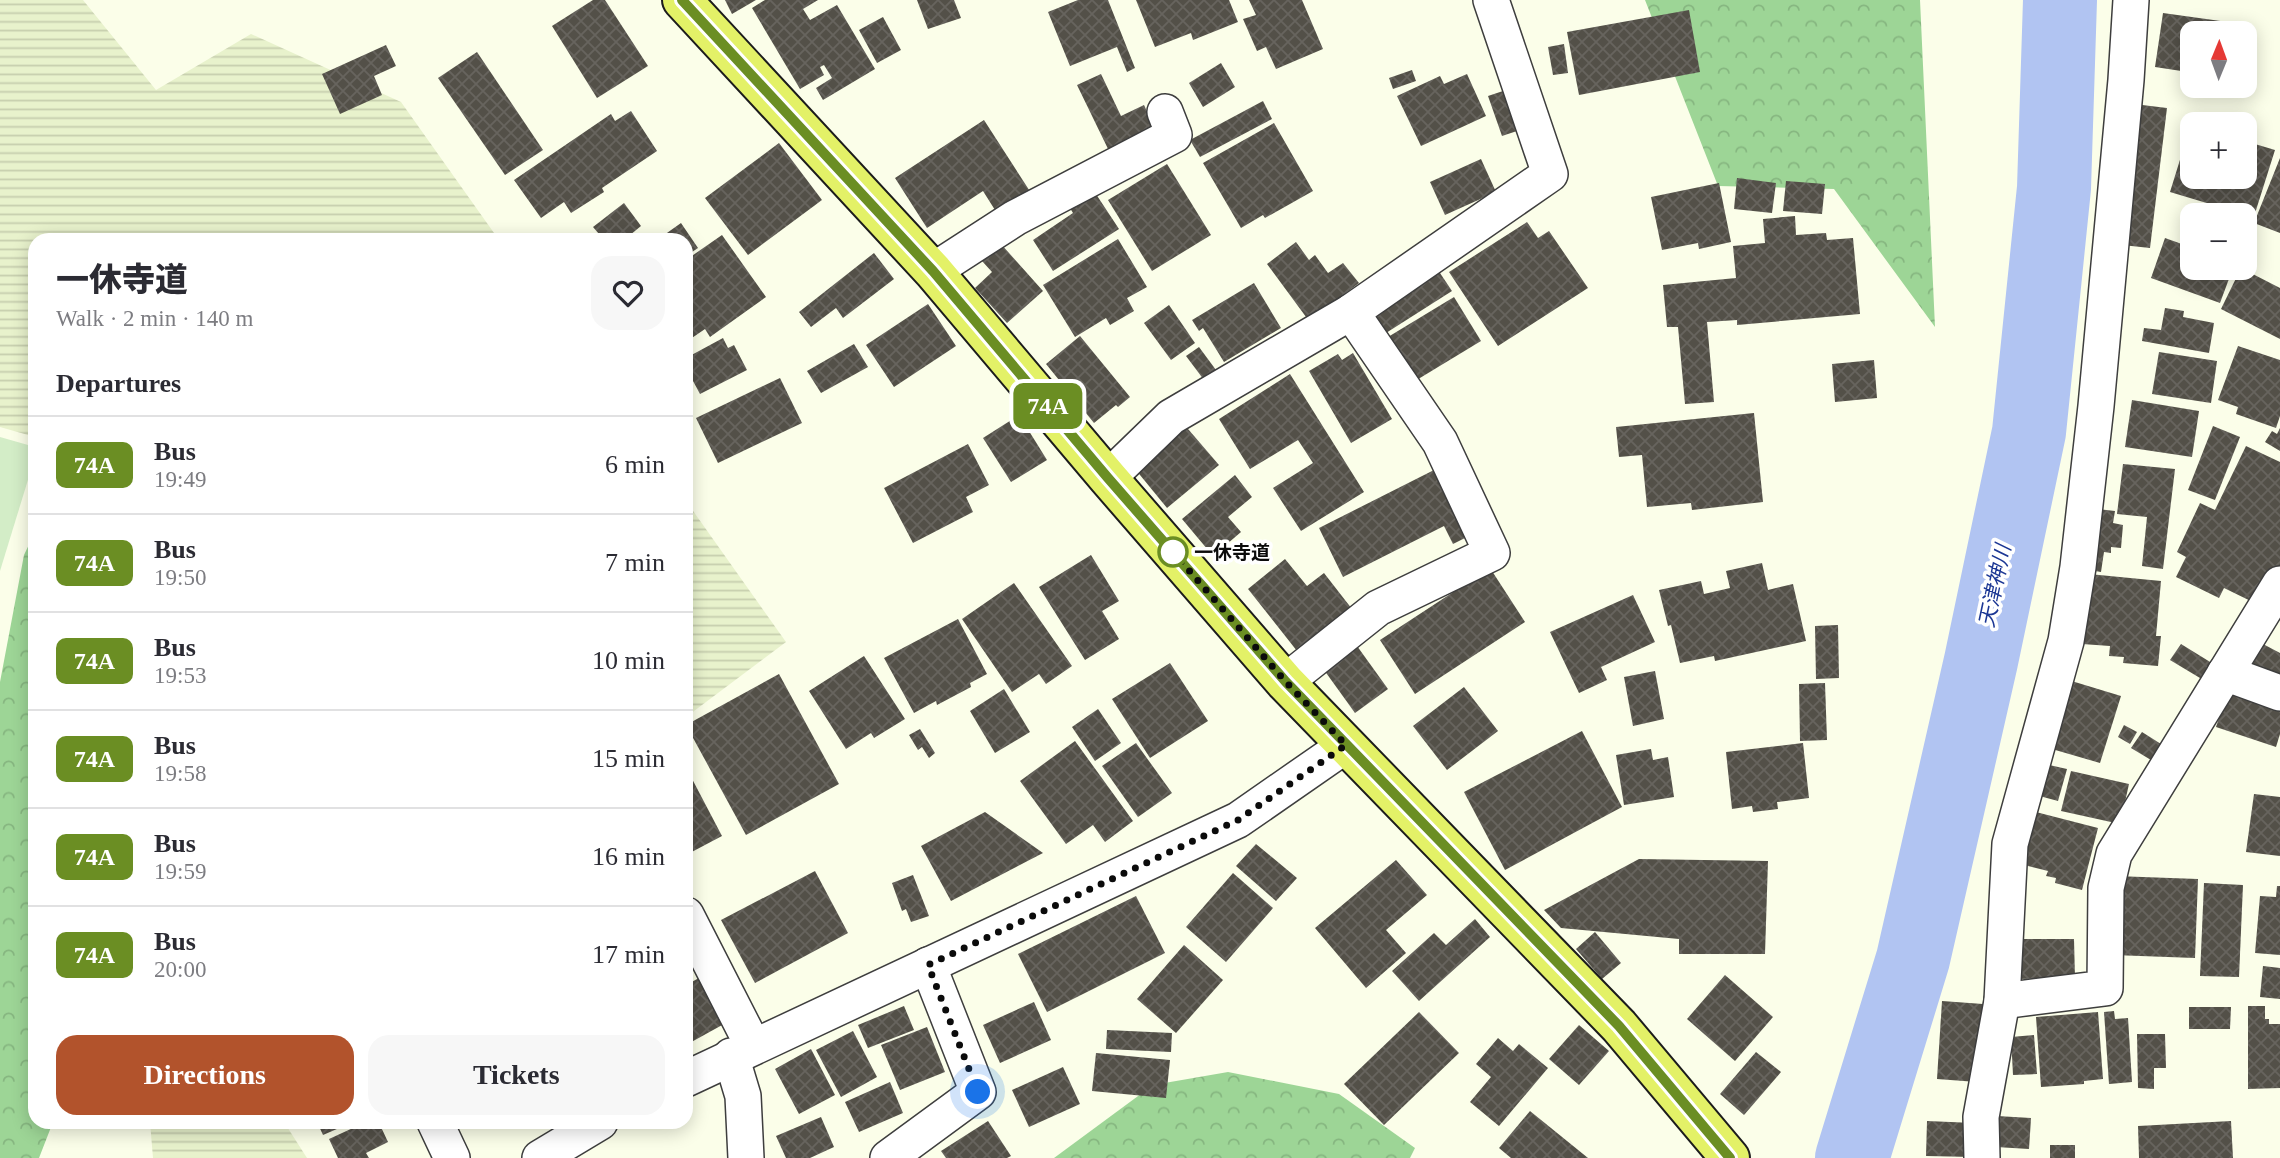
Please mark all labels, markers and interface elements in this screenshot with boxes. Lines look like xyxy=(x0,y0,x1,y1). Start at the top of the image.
north arrow xyxy=(2180,21,2258,98)
map controls xyxy=(2180,21,2257,280)
button: + xyxy=(2180,112,2257,189)
button: − xyxy=(2180,203,2257,280)
button: heart xyxy=(591,256,665,330)
text: 一休寺道 xyxy=(56,262,188,298)
text: Walk · 2 min · 140 m xyxy=(56,306,253,331)
text: Departures xyxy=(56,369,181,398)
line badge: 74A xyxy=(1008,383,1088,429)
text: 74A xyxy=(1027,393,1069,419)
text: Bus xyxy=(154,437,196,466)
text: 6 min xyxy=(605,450,665,479)
text: 74A xyxy=(74,452,115,478)
text: 19:49 xyxy=(154,467,206,492)
text: Bus xyxy=(154,535,196,564)
marker: 一休寺道 xyxy=(1158,537,1188,567)
water label: 天津神川 xyxy=(1975,540,2016,630)
place label: 一休寺道 xyxy=(1194,542,1270,563)
text: 7 min xyxy=(605,548,665,577)
text: 74A xyxy=(74,550,115,576)
text: 19:50 xyxy=(154,565,206,590)
text: Bus xyxy=(154,633,196,662)
text: 10 min xyxy=(592,646,665,675)
text: 74A xyxy=(74,648,115,674)
text: 19:53 xyxy=(154,663,206,688)
text: Bus xyxy=(154,731,196,760)
text: 15 min xyxy=(592,744,665,773)
text: 74A xyxy=(74,746,115,772)
text: 19:58 xyxy=(154,761,206,786)
text: Bus xyxy=(154,829,196,858)
text: 16 min xyxy=(592,842,665,871)
text: 74A xyxy=(74,844,115,870)
text: 19:59 xyxy=(154,859,206,884)
text: Bus xyxy=(154,927,196,956)
text: 17 min xyxy=(592,940,665,969)
text: 74A xyxy=(74,942,115,968)
text: 20:00 xyxy=(154,957,206,982)
button: Directions xyxy=(56,1035,354,1115)
button: Tickets xyxy=(368,1035,665,1115)
your location xyxy=(960,1074,995,1109)

